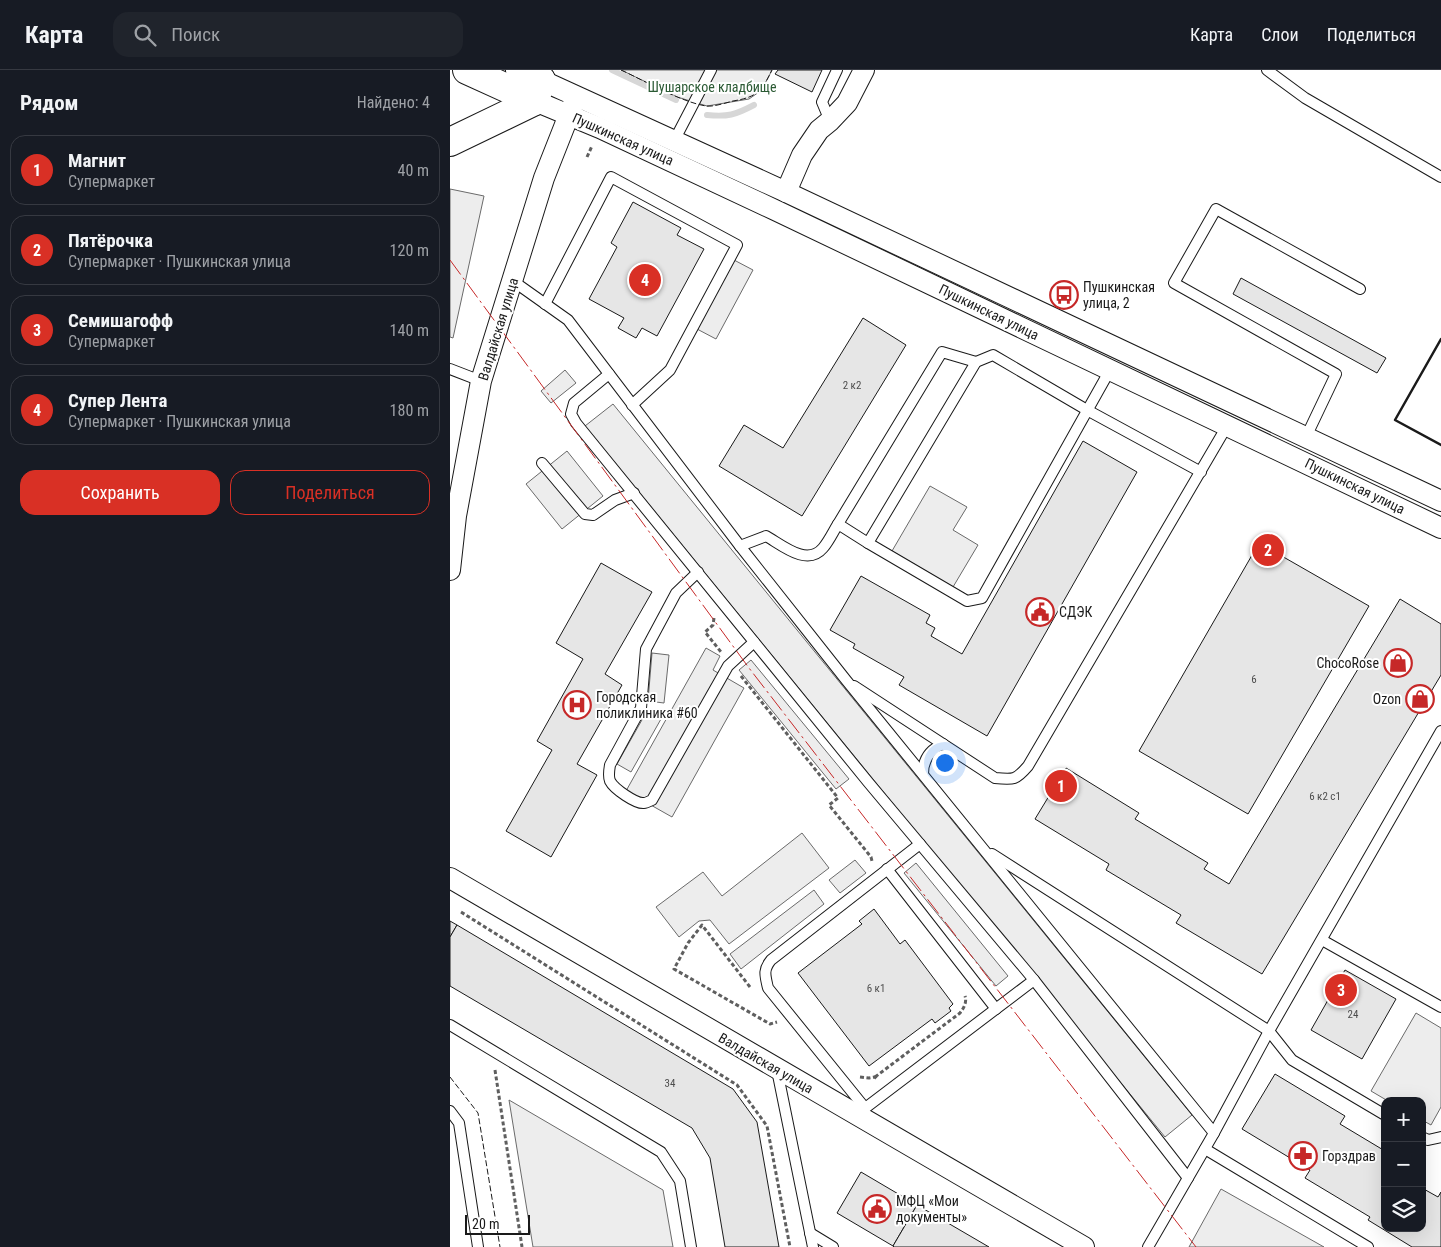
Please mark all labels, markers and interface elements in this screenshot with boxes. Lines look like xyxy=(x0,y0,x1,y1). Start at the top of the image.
search box xyxy=(113,12,463,57)
text: Карта xyxy=(25,21,83,49)
icon: search xyxy=(131,21,159,49)
text: Поиск xyxy=(171,23,220,46)
text: Карта xyxy=(1190,24,1233,45)
text: Слои xyxy=(1261,24,1299,45)
text: Поделиться xyxy=(1327,24,1416,45)
park label: Шушарское кладбище xyxy=(647,79,777,95)
text: Рядом xyxy=(20,91,79,115)
text: Найдено: 4 xyxy=(357,93,430,112)
street label: Пушкинская улица xyxy=(570,110,676,168)
text: Магнит xyxy=(68,149,126,172)
text: 1 xyxy=(33,161,41,180)
text: 40 m xyxy=(397,161,429,180)
text: Супермаркет xyxy=(68,172,155,191)
text: Пятёрочка xyxy=(68,229,153,252)
text: 2 xyxy=(33,241,41,260)
text: 120 m xyxy=(390,241,429,260)
text: Супермаркет · Пушкинская улица xyxy=(68,252,291,271)
pin: 4 xyxy=(629,261,661,299)
street label: Валдайская улица xyxy=(475,276,521,382)
place label: Пушкинская улица, 2 xyxy=(1083,279,1155,311)
bus stop icon: Пушкинская улица, 2 xyxy=(1049,280,1079,310)
street label: Пушкинская улица xyxy=(936,281,1042,343)
text: Семишагофф xyxy=(68,309,173,332)
text: 3 xyxy=(33,321,41,340)
text: 140 m xyxy=(390,321,429,340)
text: Супермаркет xyxy=(68,332,155,351)
house number: 2 к2 xyxy=(843,379,861,392)
text: Супер Лента xyxy=(68,389,167,412)
text: 4 xyxy=(33,401,41,420)
text: 180 m xyxy=(390,401,429,420)
text: Супермаркет · Пушкинская улица xyxy=(68,412,291,431)
street label: Пушкинская улица xyxy=(1302,455,1408,517)
button: Сохранить xyxy=(20,470,220,515)
button: Поделиться xyxy=(230,470,430,515)
pin: 2 xyxy=(1252,531,1284,569)
public building icon: СДЭК xyxy=(1025,597,1055,627)
place label: СДЭК xyxy=(1059,604,1092,620)
shop icon: ChocoRose xyxy=(1383,648,1413,678)
place label: ChocoRose xyxy=(1316,655,1379,671)
house number: 6 xyxy=(1251,673,1257,686)
shop icon: Ozon xyxy=(1405,684,1435,714)
place label: Городская поликлиника #60 xyxy=(596,689,698,721)
hospital icon: Городская поликлиника #60 xyxy=(562,690,592,720)
place label: Ozon xyxy=(1373,691,1401,707)
your location xyxy=(932,750,958,776)
pin: 1 xyxy=(1045,767,1077,805)
house number: 6 к2 с1 xyxy=(1309,790,1341,803)
pin: 3 xyxy=(1325,971,1357,1009)
house number: 6 к1 xyxy=(867,982,885,995)
house number: 24 xyxy=(1348,1008,1359,1021)
street label: Валдайская улица xyxy=(716,1029,816,1097)
house number: 34 xyxy=(665,1077,676,1090)
map controls xyxy=(1381,1097,1426,1232)
button: + xyxy=(1381,1097,1426,1142)
pharmacy icon: Горздрав xyxy=(1288,1141,1318,1171)
button: − xyxy=(1381,1142,1426,1187)
place label: Горздрав xyxy=(1322,1148,1376,1164)
button: layers xyxy=(1381,1187,1426,1232)
place label: МФЦ «Мои документы» xyxy=(896,1193,967,1225)
public building icon: МФЦ «Мои документы» xyxy=(862,1194,892,1224)
scale bar xyxy=(465,1212,530,1235)
text: 20 m xyxy=(472,1216,500,1232)

